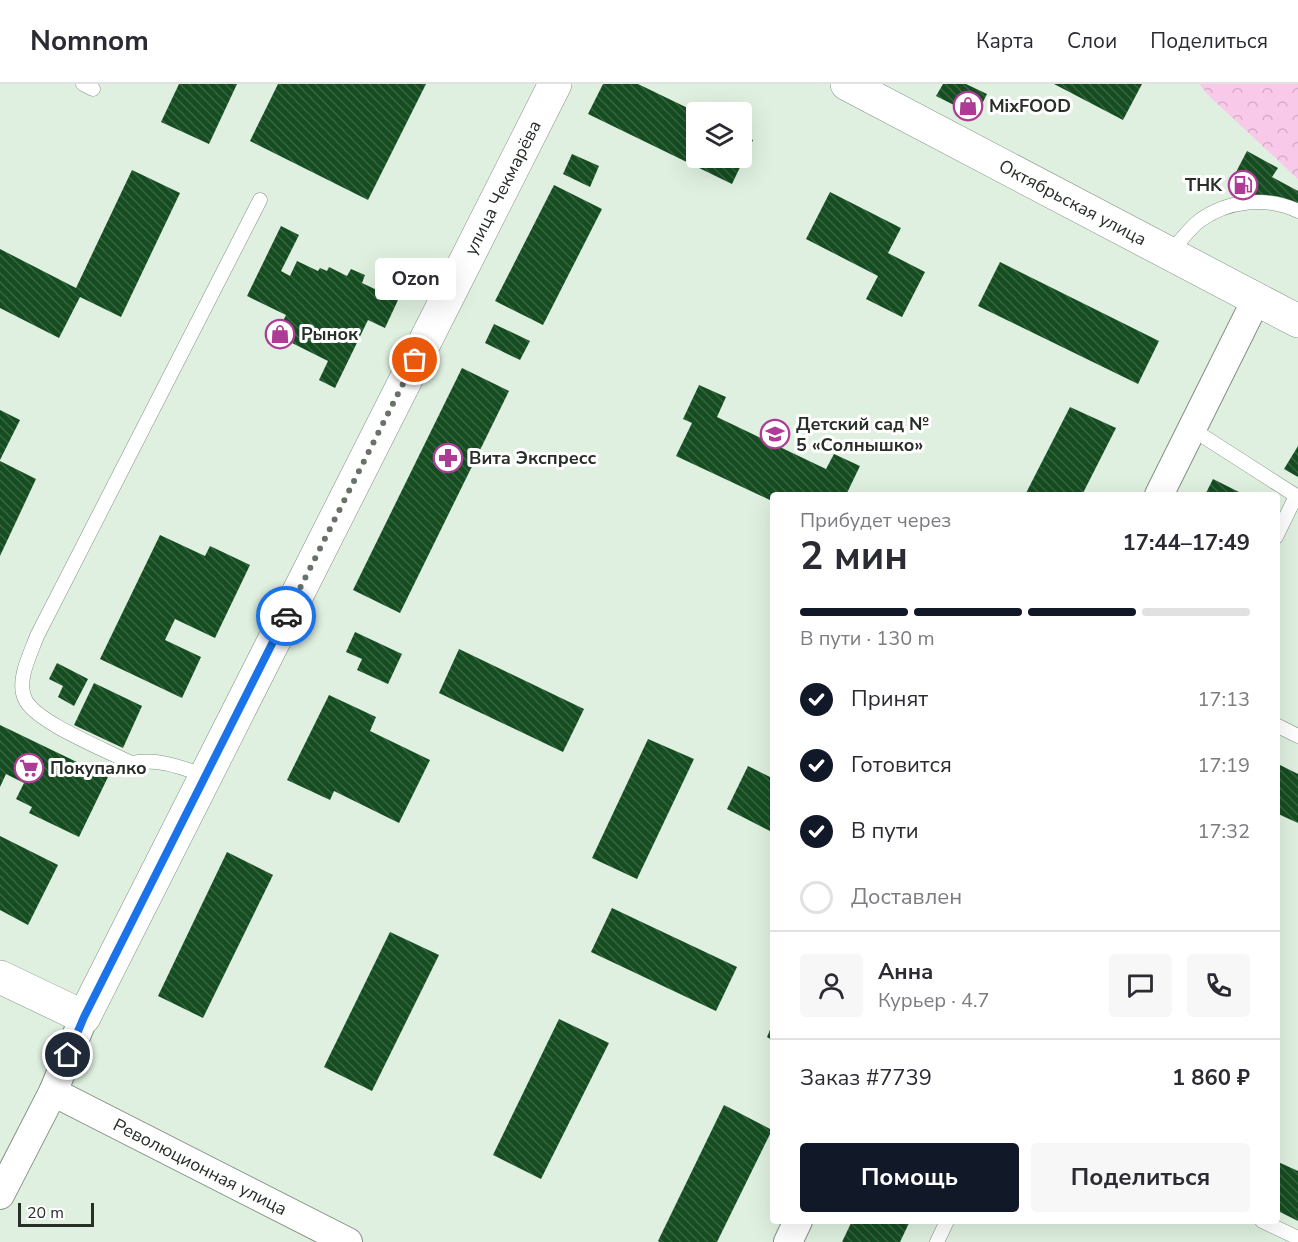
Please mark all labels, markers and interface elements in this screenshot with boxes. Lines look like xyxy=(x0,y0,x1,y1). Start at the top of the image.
text: Nomnom xyxy=(30,22,149,60)
text: Карта xyxy=(976,27,1034,55)
text: Слои xyxy=(1067,27,1117,55)
text: Поделиться xyxy=(1150,27,1268,55)
shop icon: MixFOOD xyxy=(952,90,984,122)
place label: MixFOOD xyxy=(989,94,1071,118)
map controls xyxy=(686,102,752,168)
button: layers xyxy=(686,102,752,168)
street label: улица Чекмарёва xyxy=(459,116,547,259)
street label: Октябрьская улица xyxy=(995,154,1151,251)
fuel station icon: THK xyxy=(1227,169,1259,201)
place label: THK xyxy=(1185,173,1223,197)
callout: Ozon xyxy=(374,258,456,300)
text: Ozon xyxy=(391,265,440,292)
shop icon: Рынок xyxy=(264,318,296,350)
place label: Рынок xyxy=(301,322,359,346)
pin xyxy=(389,334,440,385)
icon: bag xyxy=(398,343,431,376)
place label: Детский сад № 5 «Солнышко» xyxy=(796,412,929,457)
school or university icon: Детский сад № 5 «Солнышко» xyxy=(759,418,791,450)
pharmacy icon: Вита Экспресс xyxy=(432,442,464,474)
place label: Вита Экспресс xyxy=(469,446,596,470)
text: Прибудет через xyxy=(800,507,951,534)
text: 17:44–17:49 xyxy=(1122,528,1250,558)
text: 2 мин xyxy=(800,530,908,583)
courier xyxy=(256,586,316,646)
icon: car xyxy=(270,600,303,633)
text: В пути · 130 m xyxy=(800,625,935,652)
icon: check xyxy=(800,683,833,716)
text: Принят xyxy=(851,684,928,714)
text: 17:13 xyxy=(1197,686,1250,713)
icon: check xyxy=(800,749,833,782)
text: Готовится xyxy=(851,750,952,780)
supermarket icon: Покупалко xyxy=(13,752,45,784)
text: 17:19 xyxy=(1197,752,1250,779)
place label: Покупалко xyxy=(50,756,147,780)
icon: check xyxy=(800,815,833,848)
text: В пути xyxy=(851,816,919,846)
text: 17:32 xyxy=(1197,818,1250,845)
text: Доставлен xyxy=(851,882,962,912)
button: person xyxy=(800,954,863,1017)
button: chat xyxy=(1109,954,1172,1017)
button: phone xyxy=(1187,954,1250,1017)
text: Анна xyxy=(878,957,933,987)
text: Курьер · 4.7 xyxy=(878,987,990,1014)
pin xyxy=(42,1029,93,1080)
icon: home xyxy=(51,1038,84,1071)
text: Заказ #7739 xyxy=(800,1063,932,1093)
text: 1 860 ₽ xyxy=(1172,1063,1250,1093)
street label: Революционная улица xyxy=(109,1113,291,1221)
button: Помощь xyxy=(800,1143,1019,1212)
button: Поделиться xyxy=(1031,1143,1250,1212)
scale bar xyxy=(18,1200,94,1228)
text: 20 m xyxy=(27,1202,64,1224)

